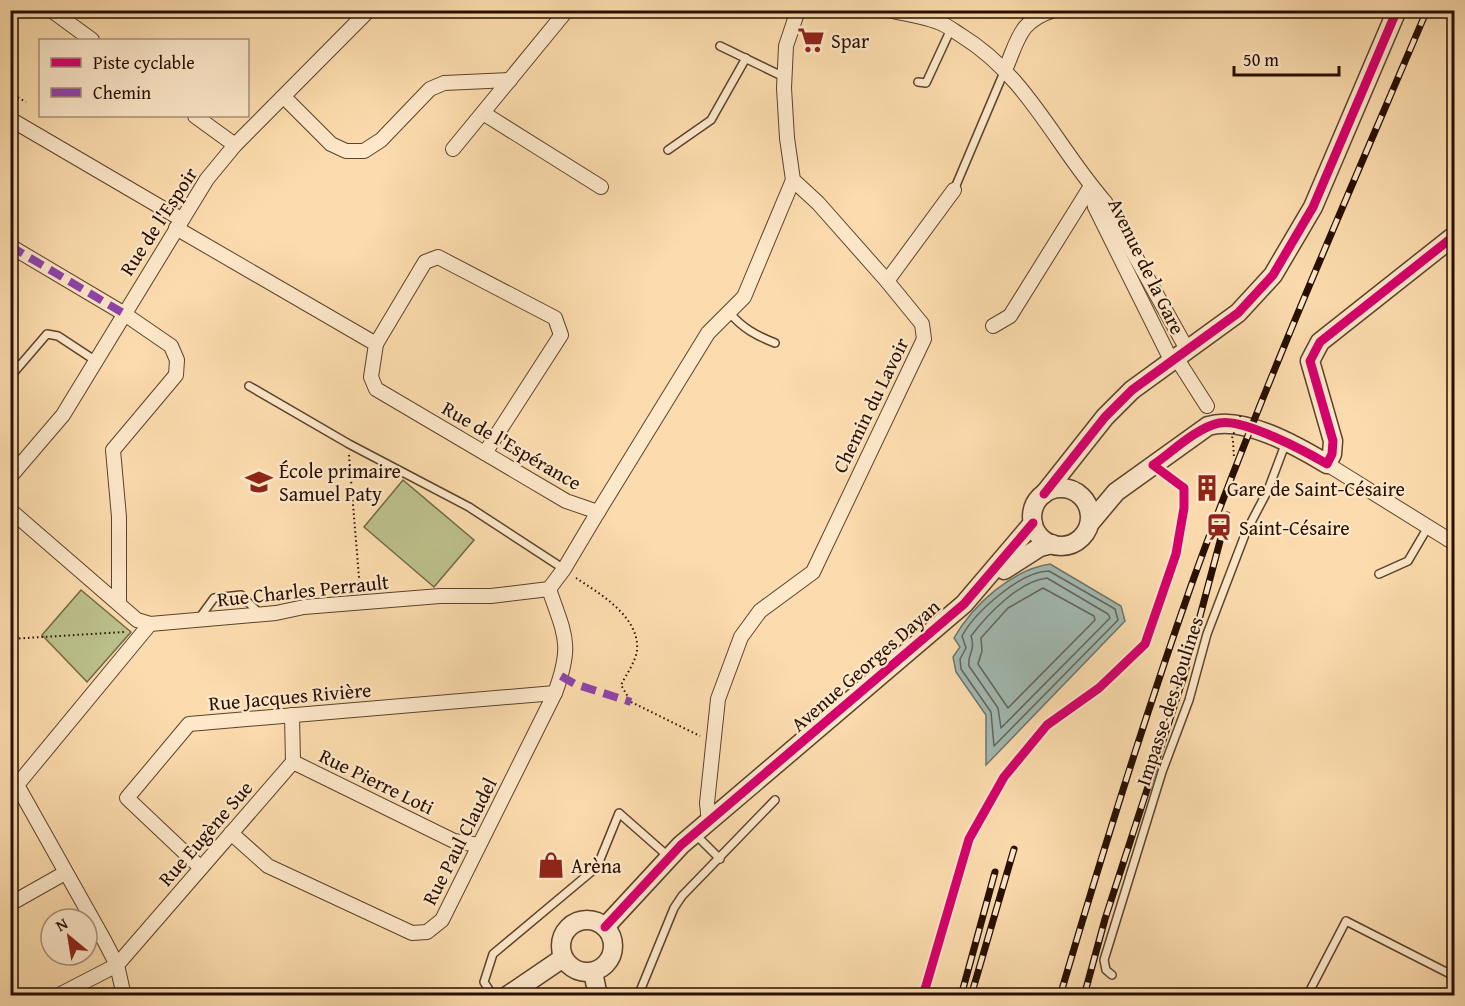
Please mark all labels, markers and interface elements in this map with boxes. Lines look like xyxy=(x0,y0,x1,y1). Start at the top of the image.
supermarket icon: Spar xyxy=(796,25,826,55)
place label: Spar xyxy=(831,26,869,55)
legend xyxy=(39,39,249,117)
scale bar xyxy=(1234,39,1339,77)
text: 50 m xyxy=(1243,46,1279,73)
text: Piste cyclable xyxy=(93,49,195,76)
text: Chemin xyxy=(93,79,151,106)
street label: Rue de l'Espoir xyxy=(112,161,204,281)
street label: Avenue de la Gare xyxy=(1101,193,1193,339)
street label: Chemin du Lavoir xyxy=(825,332,915,478)
street label: Rue de l'Espérance xyxy=(437,393,587,497)
place label: École primaire Samuel Paty xyxy=(279,456,401,508)
school or university icon: École primaire Samuel Paty xyxy=(244,467,274,497)
building icon: Gare de Saint-Césaire xyxy=(1192,473,1222,503)
place label: Gare de Saint-Césaire xyxy=(1227,474,1405,503)
station icon: Saint-Césaire xyxy=(1204,512,1234,542)
place label: Saint-Césaire xyxy=(1239,513,1350,542)
street label: Rue Charles Perrault xyxy=(216,567,390,613)
street label: Avenue Georges Dayan xyxy=(784,592,946,738)
street label: Impasse des Poulines xyxy=(1128,613,1210,789)
street label: Rue Jacques Rivière xyxy=(207,674,373,718)
street label: Rue Pierre Loti xyxy=(315,741,440,821)
street label: Rue Paul Claudel xyxy=(414,772,504,910)
street label: Rue Eugène Sue xyxy=(151,774,259,892)
shop icon: Arèna xyxy=(536,850,566,880)
place label: Arèna xyxy=(571,851,622,880)
north arrow xyxy=(39,907,99,967)
text: N xyxy=(51,911,72,937)

